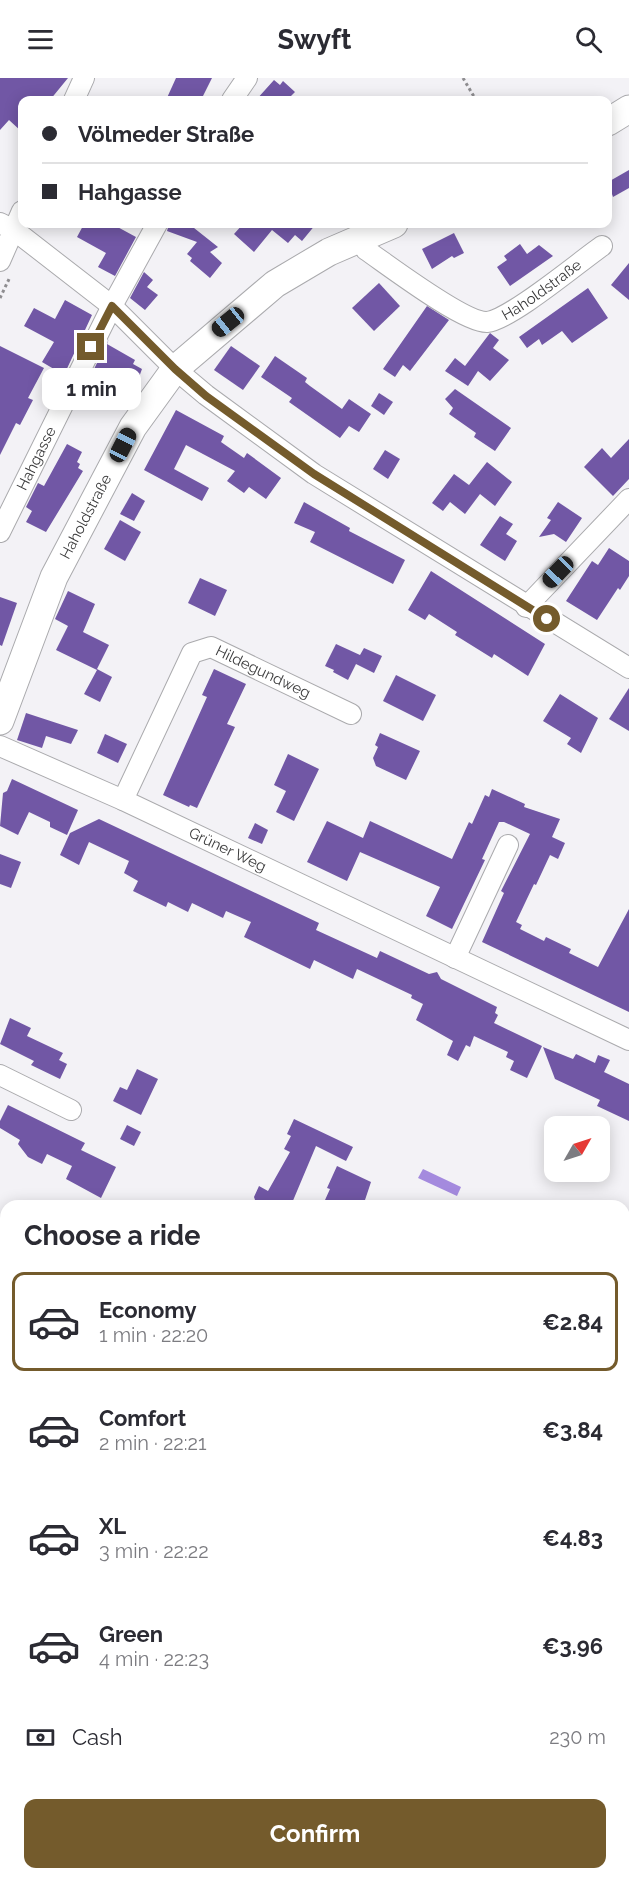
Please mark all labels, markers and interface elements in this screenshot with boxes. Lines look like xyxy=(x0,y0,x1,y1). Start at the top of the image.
icon: menu xyxy=(24,23,57,56)
icon: search xyxy=(572,23,605,56)
text: Swyft xyxy=(278,24,351,55)
text: Völmeder Straße xyxy=(78,121,254,147)
text: Hahgasse xyxy=(78,179,182,205)
street label: Haholdstraße xyxy=(499,256,585,324)
car xyxy=(208,304,248,340)
route end xyxy=(77,333,104,360)
callout: 1 min xyxy=(42,368,140,410)
text: 1 min xyxy=(66,377,117,401)
street label: Hahgasse xyxy=(13,424,60,493)
car xyxy=(107,425,139,465)
street label: Haholdstraße xyxy=(56,471,116,562)
car xyxy=(539,553,577,591)
route start xyxy=(533,605,560,632)
street label: Hildegundweg xyxy=(213,642,313,702)
street label: Grüner Weg xyxy=(186,824,269,876)
north arrow xyxy=(544,1116,610,1182)
map controls xyxy=(544,1116,610,1182)
text: Choose a ride xyxy=(24,1220,200,1251)
icon: car xyxy=(27,1295,81,1349)
text: Economy xyxy=(99,1297,197,1323)
text: €2.84 xyxy=(542,1309,603,1335)
text: 1 min · 22:20 xyxy=(99,1323,208,1347)
icon: car xyxy=(27,1403,81,1457)
text: Comfort xyxy=(99,1405,186,1431)
text: €3.84 xyxy=(542,1417,603,1443)
text: 2 min · 22:21 xyxy=(99,1431,206,1455)
icon: car xyxy=(27,1511,81,1565)
text: XL xyxy=(99,1513,126,1539)
text: €4.83 xyxy=(542,1525,603,1551)
text: 3 min · 22:22 xyxy=(99,1539,209,1563)
icon: car xyxy=(27,1619,81,1673)
text: Green xyxy=(99,1621,163,1647)
text: €3.96 xyxy=(542,1633,603,1659)
text: 4 min · 22:23 xyxy=(99,1647,209,1671)
icon: cash xyxy=(24,1721,57,1754)
text: Cash xyxy=(72,1724,123,1750)
text: 230 m xyxy=(549,1725,606,1749)
button: Confirm xyxy=(24,1799,606,1868)

